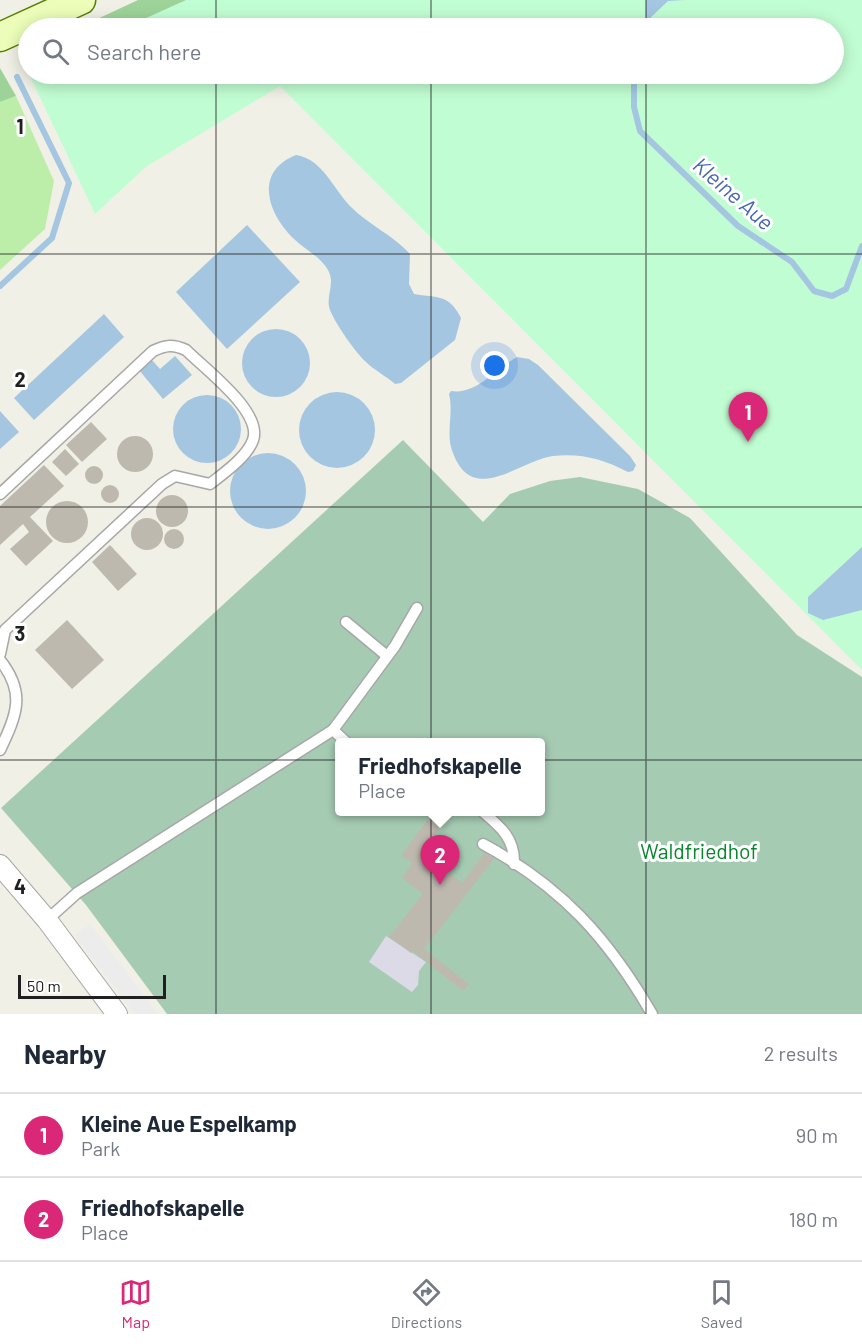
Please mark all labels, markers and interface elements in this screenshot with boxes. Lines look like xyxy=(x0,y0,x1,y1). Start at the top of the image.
search box xyxy=(18,18,844,84)
icon: search xyxy=(39,35,72,68)
text: Search here xyxy=(87,38,201,64)
text: 1 xyxy=(16,114,24,138)
water label: Kleine Aue xyxy=(689,151,779,235)
your location xyxy=(480,351,509,380)
text: 2 xyxy=(14,367,26,391)
pin: 1 xyxy=(728,392,768,442)
text: 3 xyxy=(15,621,25,645)
popup xyxy=(335,738,545,816)
text: Friedhofskapelle xyxy=(358,752,522,778)
text: Place xyxy=(358,778,406,802)
pin: 2 xyxy=(420,836,460,885)
park label: Waldfriedhof xyxy=(640,838,758,863)
text: 4 xyxy=(14,874,26,898)
scale bar xyxy=(18,972,166,1000)
text: 50 m xyxy=(27,976,61,995)
text: Nearby xyxy=(24,1038,106,1069)
text: 2 results xyxy=(764,1041,838,1065)
text: Kleine Aue Espelkamp xyxy=(81,1110,297,1136)
text: 1 xyxy=(40,1123,47,1147)
text: 90 m xyxy=(796,1123,838,1147)
text: Park xyxy=(81,1136,120,1160)
text: Friedhofskapelle xyxy=(81,1194,244,1220)
text: 2 xyxy=(38,1207,49,1231)
text: 180 m xyxy=(789,1207,838,1231)
text: Place xyxy=(81,1220,129,1244)
tab: Map xyxy=(119,1276,152,1331)
tab: Directions xyxy=(391,1276,462,1331)
tab: Saved xyxy=(701,1276,743,1331)

